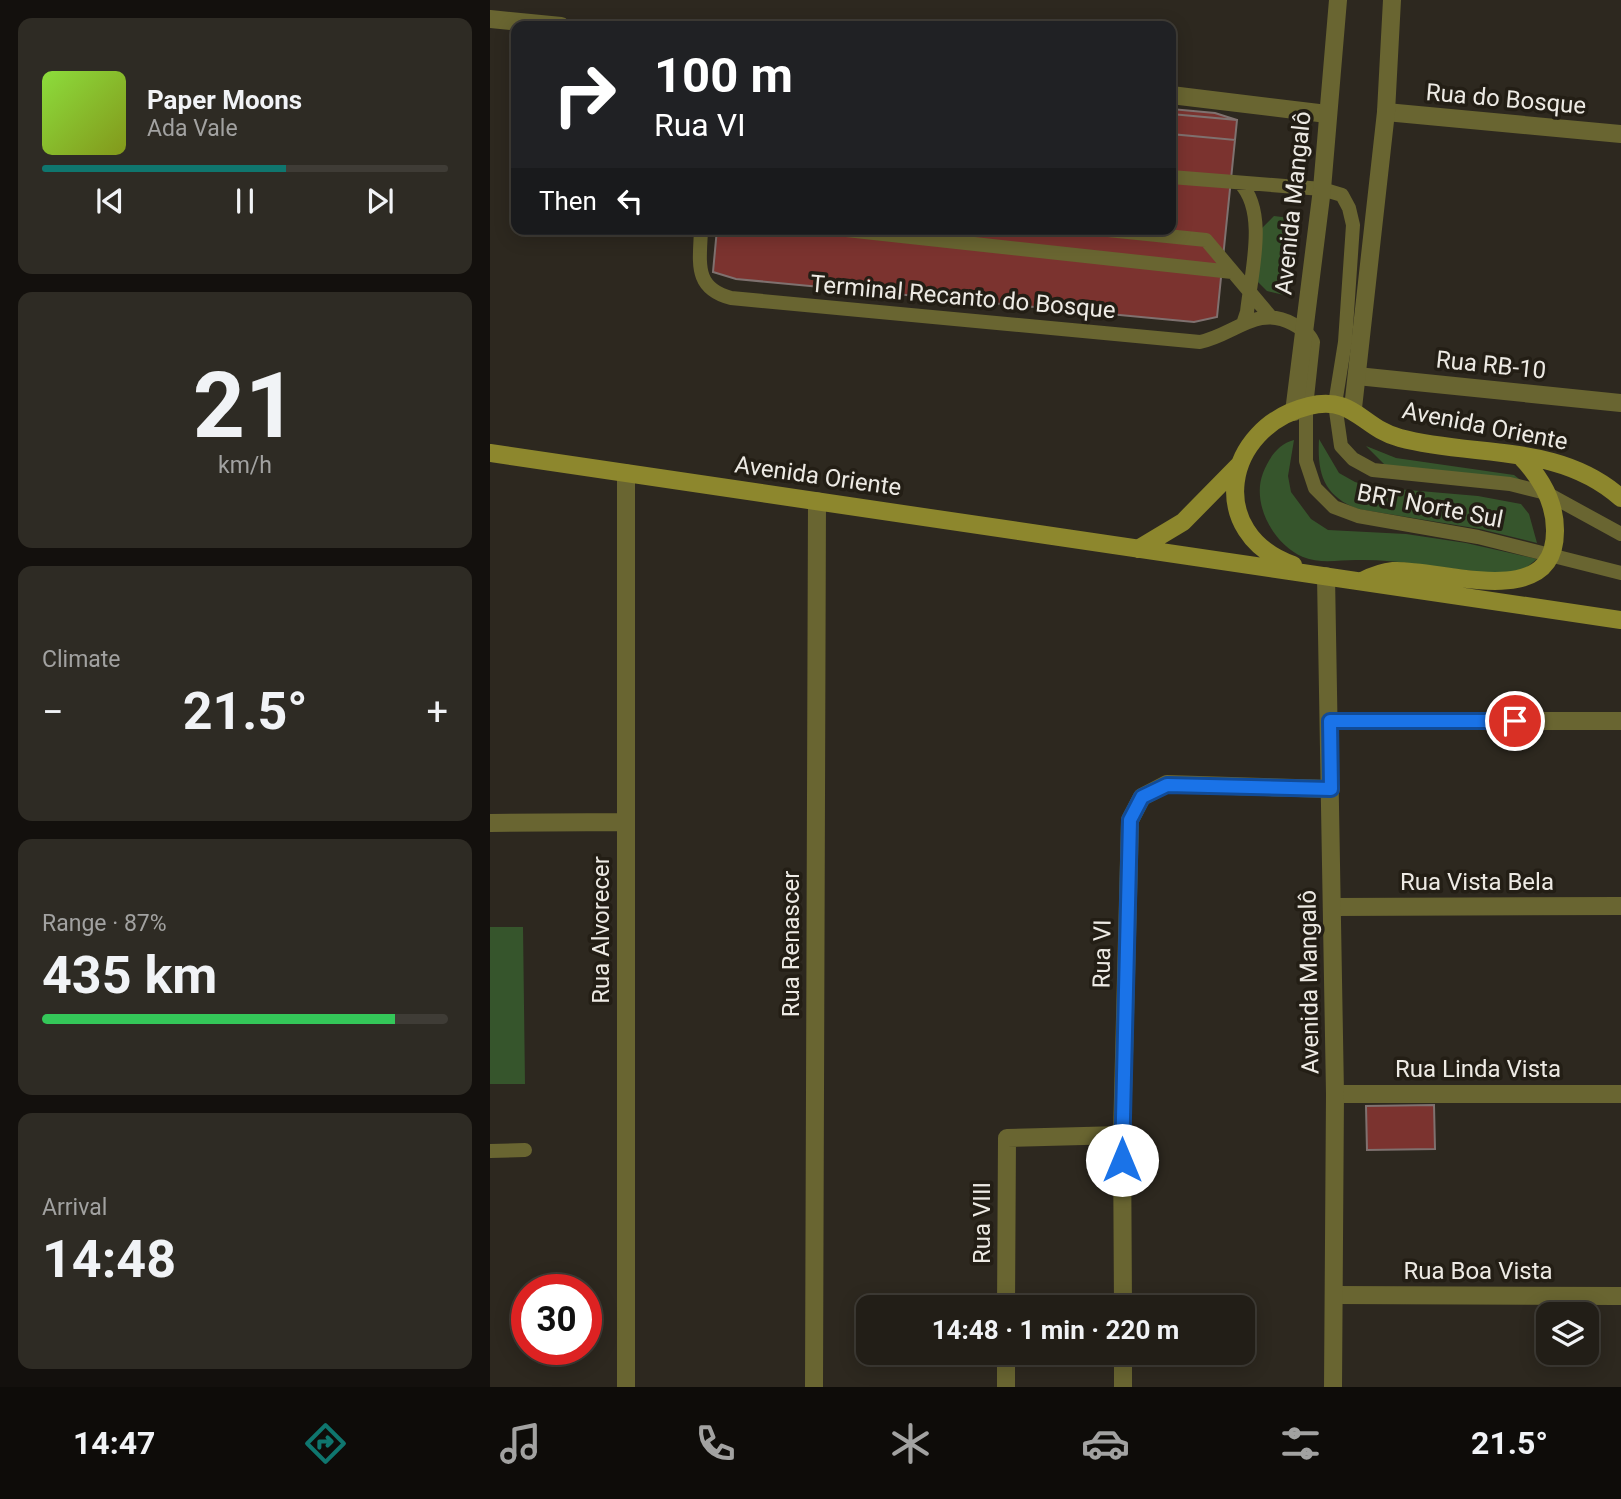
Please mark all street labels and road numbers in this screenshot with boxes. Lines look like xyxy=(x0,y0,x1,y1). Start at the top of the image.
street label: Rua do Bosque xyxy=(1425,78,1587,120)
street label: Avenida Mangalô xyxy=(1269,110,1317,296)
street label: Terminal Recanto do Bosque xyxy=(809,270,1117,324)
street label: Rua RB-10 xyxy=(1435,345,1547,385)
street label: Avenida Oriente xyxy=(1400,396,1570,456)
street label: Avenida Oriente xyxy=(733,450,903,502)
street label: BRT Norte Sul xyxy=(1355,478,1505,534)
street label: Rua Alvorecer xyxy=(587,856,615,1004)
street label: Rua Vista Bela xyxy=(1400,868,1554,896)
street label: Rua Renascer xyxy=(777,871,805,1017)
street label: Avenida Mangalô xyxy=(1293,890,1325,1074)
street label: Rua VI xyxy=(1087,919,1117,989)
street label: Rua Linda Vista xyxy=(1395,1055,1561,1083)
street label: Rua VIII xyxy=(968,1182,996,1264)
street label: Rua Boa Vista xyxy=(1403,1257,1553,1285)

